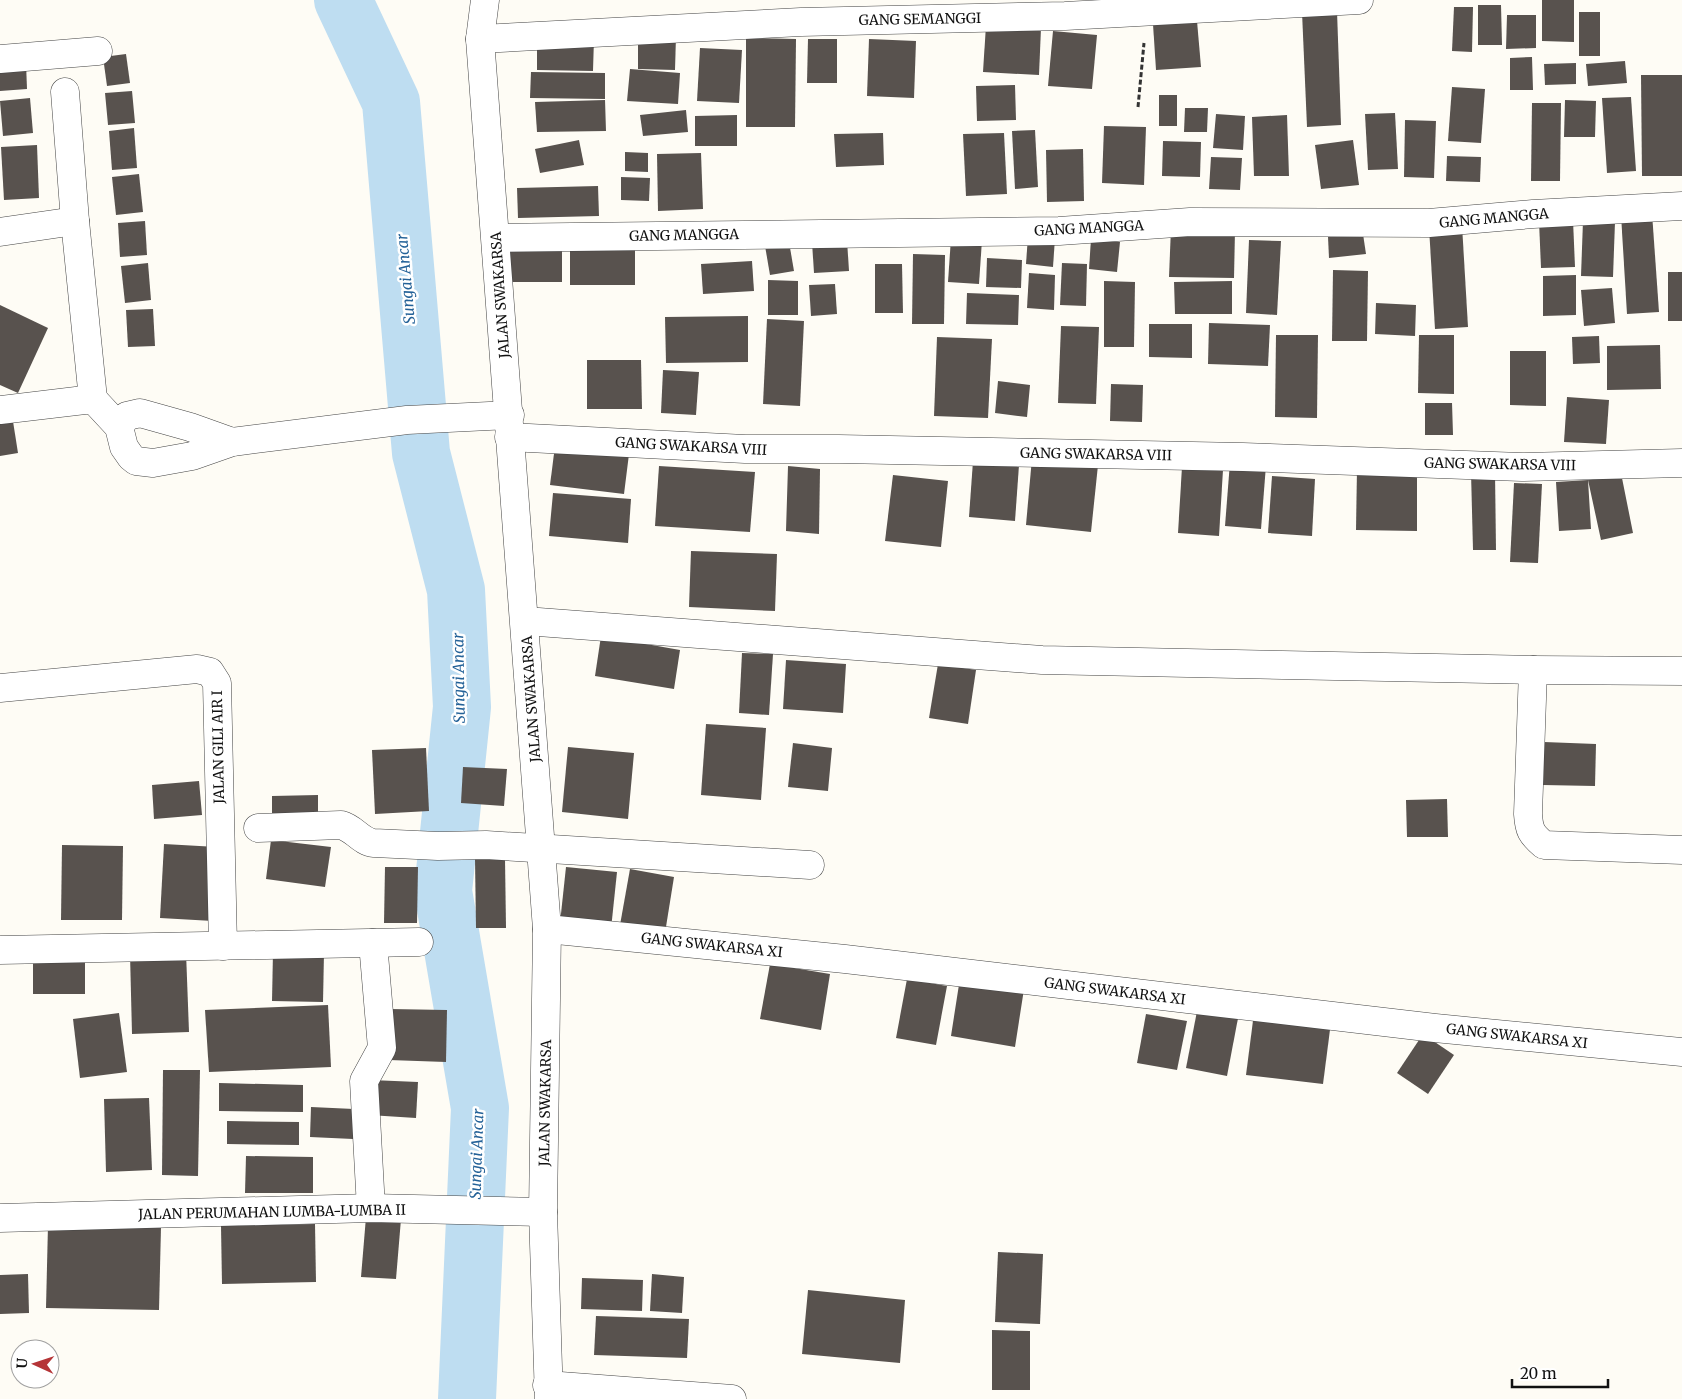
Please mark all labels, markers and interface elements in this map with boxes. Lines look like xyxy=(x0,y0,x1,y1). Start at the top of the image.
street label: GANG SEMANGGI xyxy=(859,9,981,29)
street label: GANG MANGGA xyxy=(1438,204,1550,232)
street label: GANG MANGGA xyxy=(1034,216,1144,240)
street label: GANG MANGGA xyxy=(629,225,739,245)
street label: JALAN SWAKARSA xyxy=(487,231,513,360)
water label: Sungai Ancar xyxy=(392,232,419,325)
street label: GANG SWAKARSA VIII xyxy=(615,433,767,459)
street label: GANG SWAKARSA VIII xyxy=(1020,444,1172,464)
street label: GANG SWAKARSA VIII xyxy=(1424,454,1576,474)
water label: Sungai Ancar xyxy=(448,632,469,723)
street label: JALAN SWAKARSA xyxy=(518,635,544,764)
street label: JALAN GILI AIR I xyxy=(208,690,228,805)
street label: GANG SWAKARSA XI xyxy=(640,929,784,961)
street label: GANG SWAKARSA XI xyxy=(1043,973,1187,1009)
street label: GANG SWAKARSA XI xyxy=(1445,1020,1589,1052)
street label: JALAN SWAKARSA xyxy=(535,1039,555,1168)
water label: Sungai Ancar xyxy=(465,1107,488,1200)
street label: JALAN PERUMAHAN LUMBA-LUMBA II xyxy=(137,1201,406,1223)
north arrow xyxy=(10,1339,60,1389)
scale bar xyxy=(1512,1356,1608,1388)
text: U xyxy=(13,1357,31,1369)
text: 20 m xyxy=(1520,1364,1557,1383)

